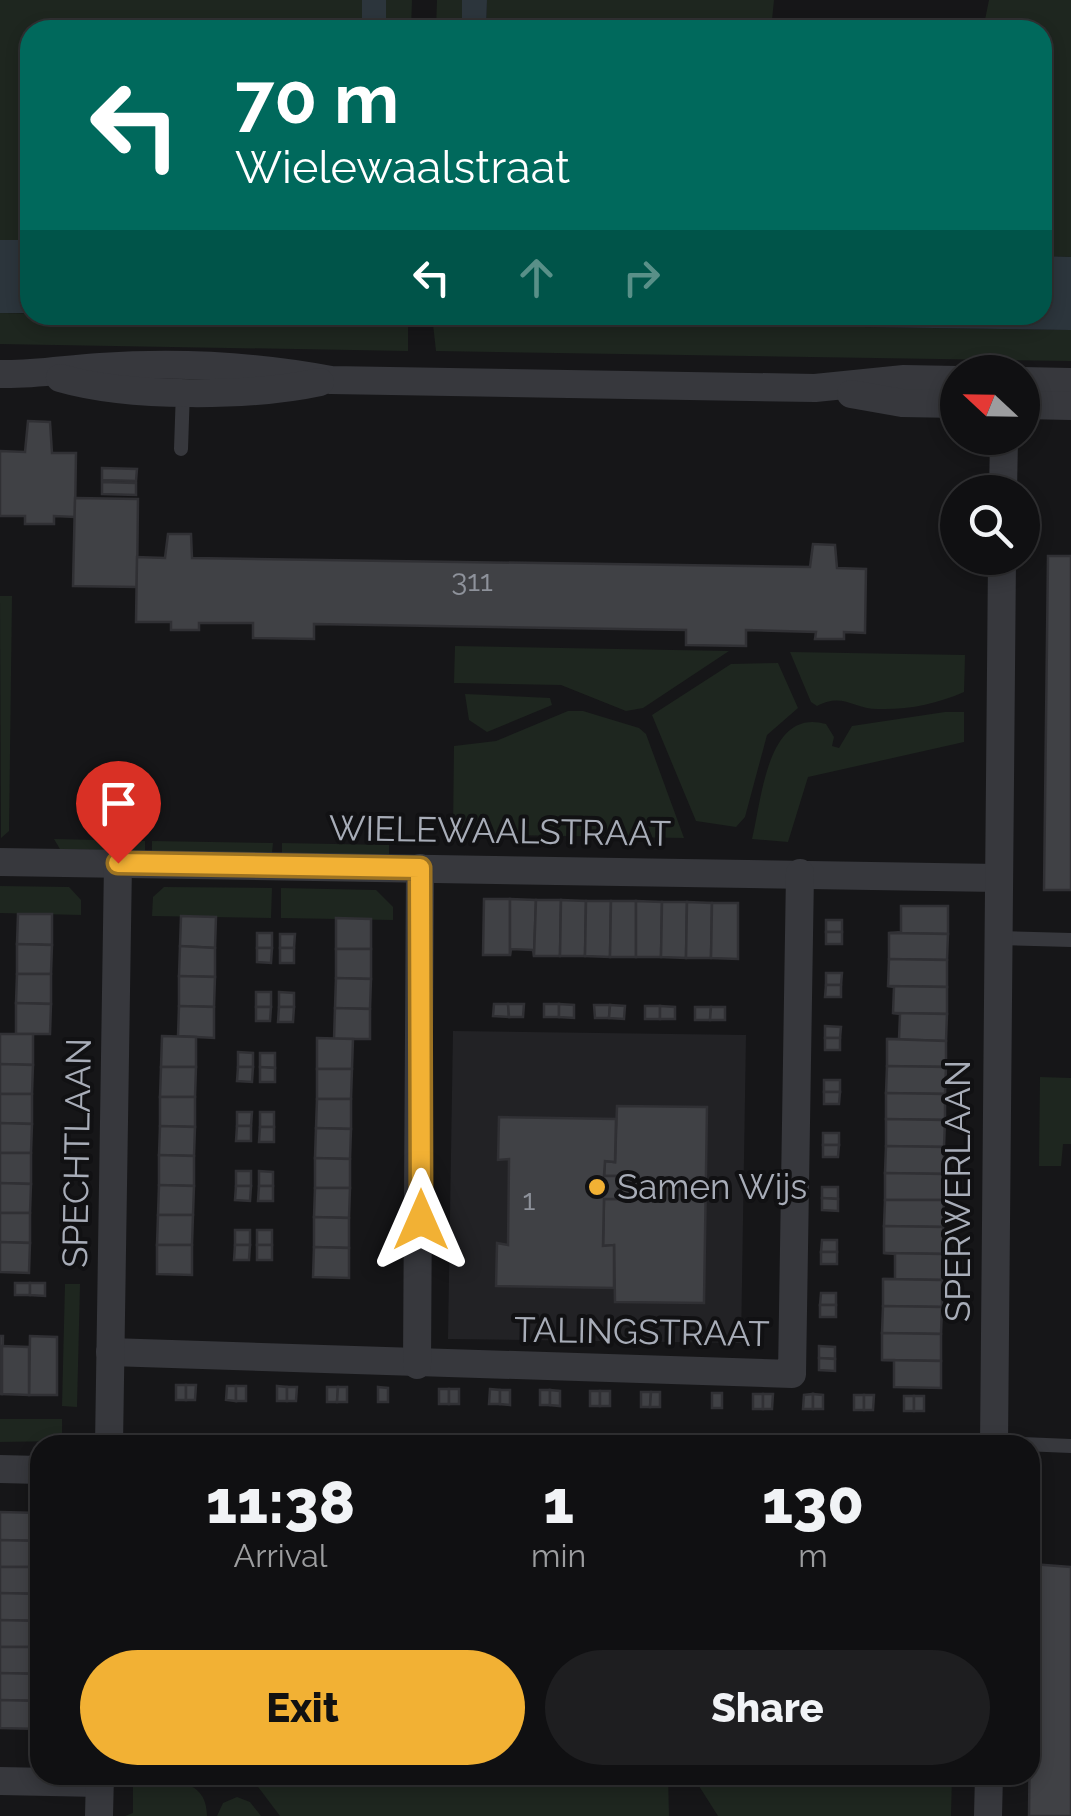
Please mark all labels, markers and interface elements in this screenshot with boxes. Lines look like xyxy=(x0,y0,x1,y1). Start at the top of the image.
text: 70 m xyxy=(235,57,399,139)
icon: left xyxy=(70,60,200,190)
text: Wielewaalstraat xyxy=(235,141,570,194)
icon: left xyxy=(404,250,459,305)
icon: ahead xyxy=(509,250,564,305)
icon: right xyxy=(614,250,669,305)
north arrow xyxy=(940,355,1040,455)
map controls xyxy=(940,355,1040,575)
button: search xyxy=(940,475,1040,575)
house number: 311 xyxy=(451,563,493,598)
pin xyxy=(76,761,161,864)
icon: arrive xyxy=(91,776,146,831)
street label: WIELEWAALSTRAAT xyxy=(329,807,671,854)
street label: SPECHTLAAN xyxy=(54,1038,99,1268)
street label: SPERWERLAAN xyxy=(937,1060,978,1322)
place label: Samen Wijs xyxy=(617,1166,807,1207)
position arrow xyxy=(369,1168,473,1272)
marker: Samen Wijs xyxy=(586,1176,608,1198)
house number: 1 xyxy=(523,1182,536,1217)
street label: TALINGSTRAAT xyxy=(514,1309,770,1354)
text: 11:38 xyxy=(206,1467,355,1537)
text: 1 xyxy=(543,1467,574,1537)
text: 130 xyxy=(762,1467,864,1537)
text: Arrival xyxy=(234,1537,327,1574)
text: min xyxy=(531,1537,586,1574)
text: m xyxy=(798,1537,828,1574)
button: Exit xyxy=(80,1650,525,1765)
button: Share xyxy=(545,1650,990,1765)

